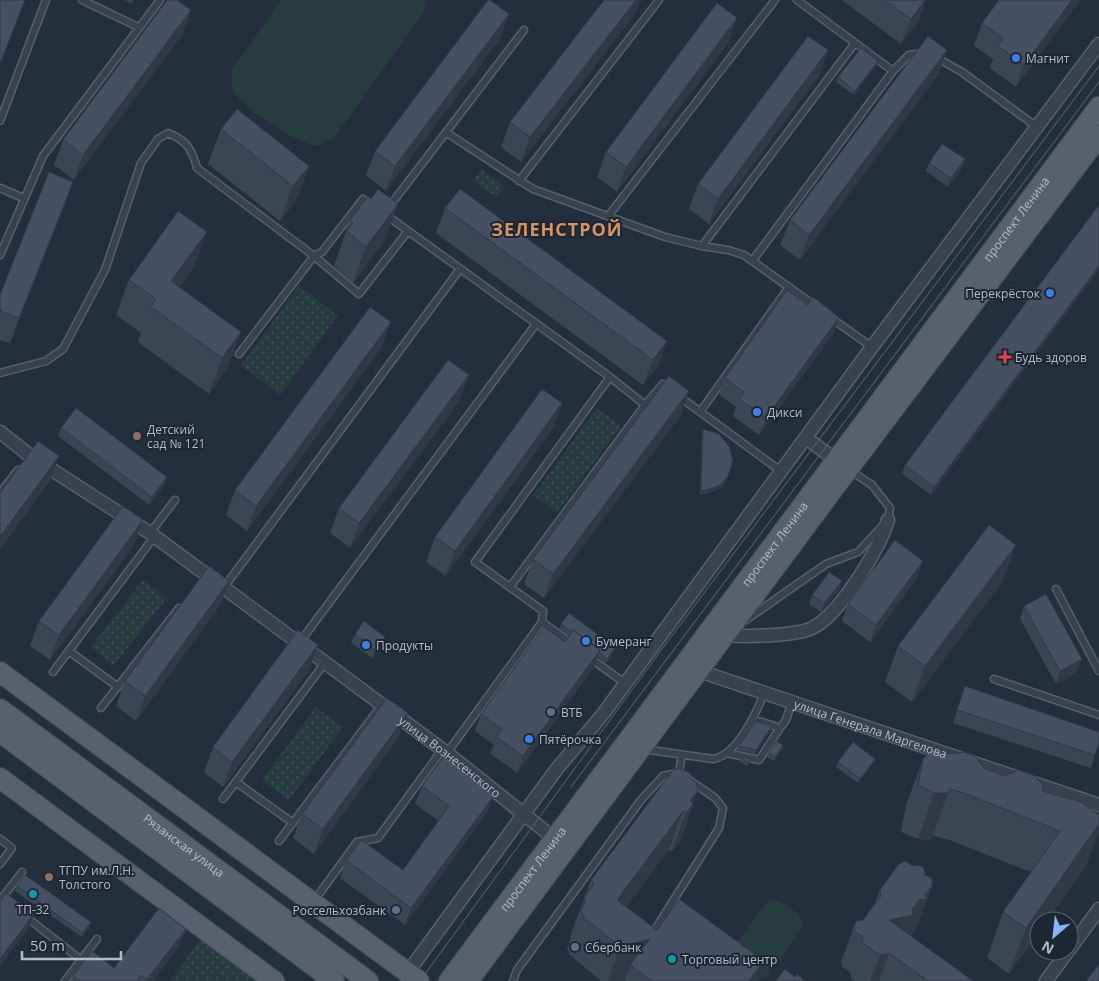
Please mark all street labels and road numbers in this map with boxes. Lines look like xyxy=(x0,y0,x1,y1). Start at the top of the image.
street label: проспект Ленина xyxy=(979,173,1053,265)
street label: проспект Ленина xyxy=(737,498,811,590)
street label: улица Генерала Маргелова xyxy=(792,695,949,762)
street label: улица Вознесенского xyxy=(395,712,505,801)
street label: Рязанская улица xyxy=(140,809,228,881)
street label: проспект Ленина xyxy=(495,823,570,915)

